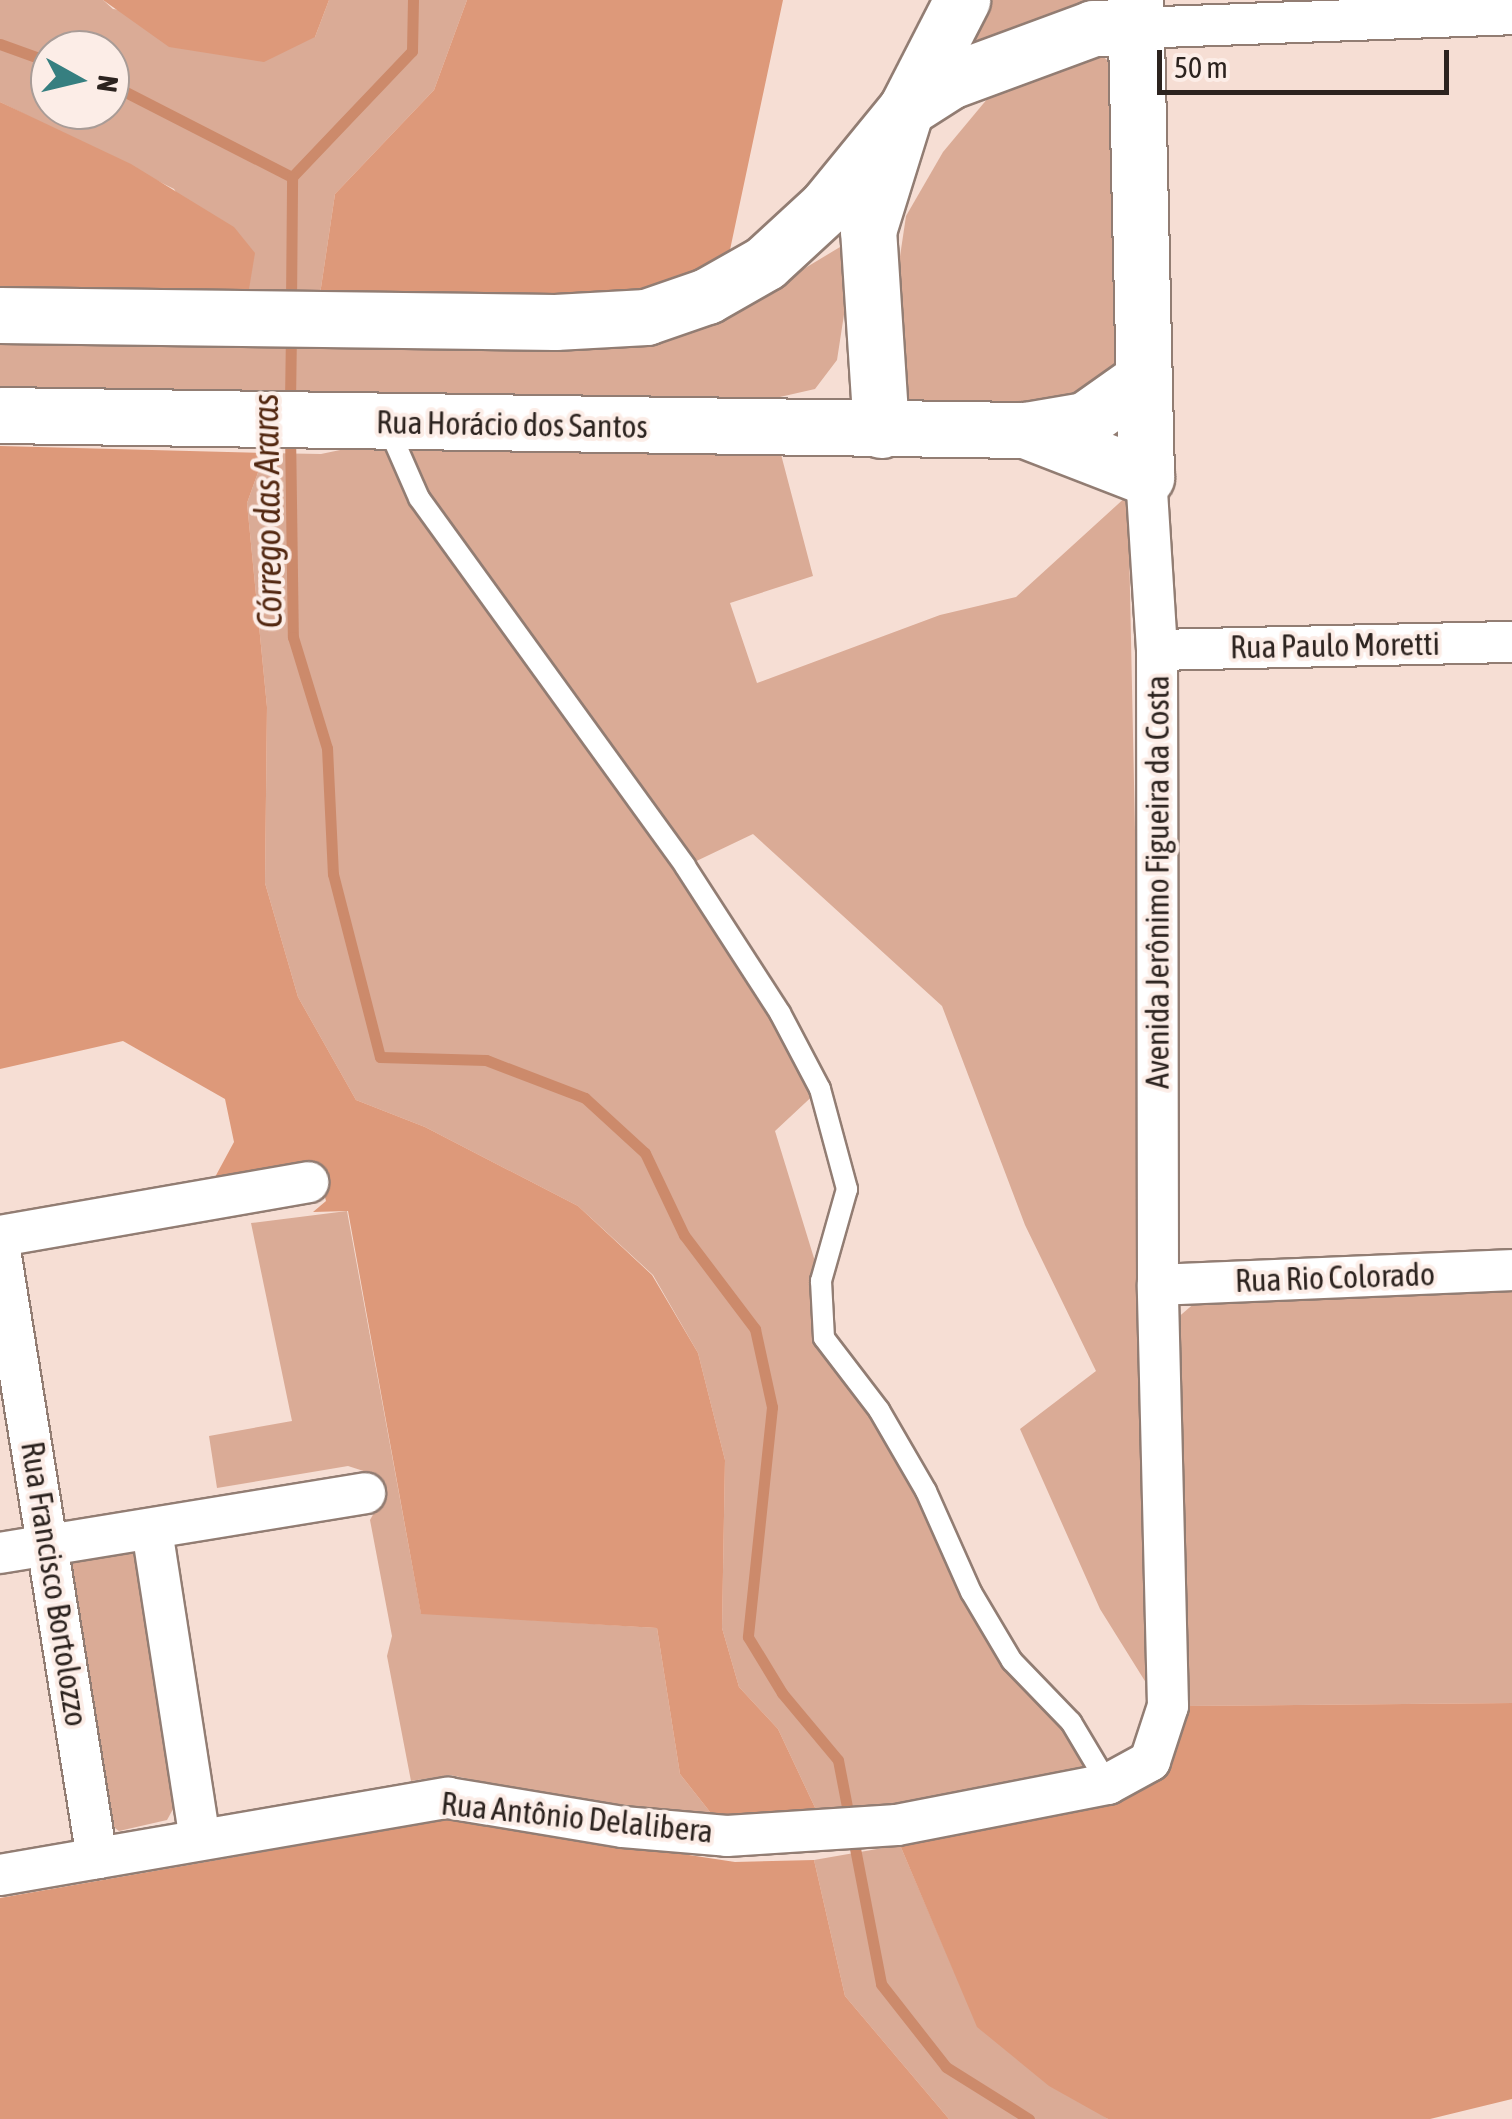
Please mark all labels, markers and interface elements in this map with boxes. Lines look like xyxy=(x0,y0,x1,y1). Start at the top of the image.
north arrow xyxy=(30,30,130,130)
scale bar xyxy=(1162,30,1454,92)
text: 50 m xyxy=(1174,50,1228,84)
text: N xyxy=(91,73,125,94)
water label: Córrego das Araras xyxy=(244,393,290,629)
street label: Rua Horácio dos Santos xyxy=(376,403,648,447)
street label: Rua Paulo Moretti xyxy=(1230,625,1440,667)
street label: Avenida Jerônimo Figueira da Costa xyxy=(1139,675,1177,1089)
street label: Rua Rio Colorado xyxy=(1234,1255,1436,1301)
street label: Rua Francisco Bortolozzo xyxy=(13,1439,95,1729)
street label: Rua Antônio Delalibera xyxy=(439,1785,715,1851)

